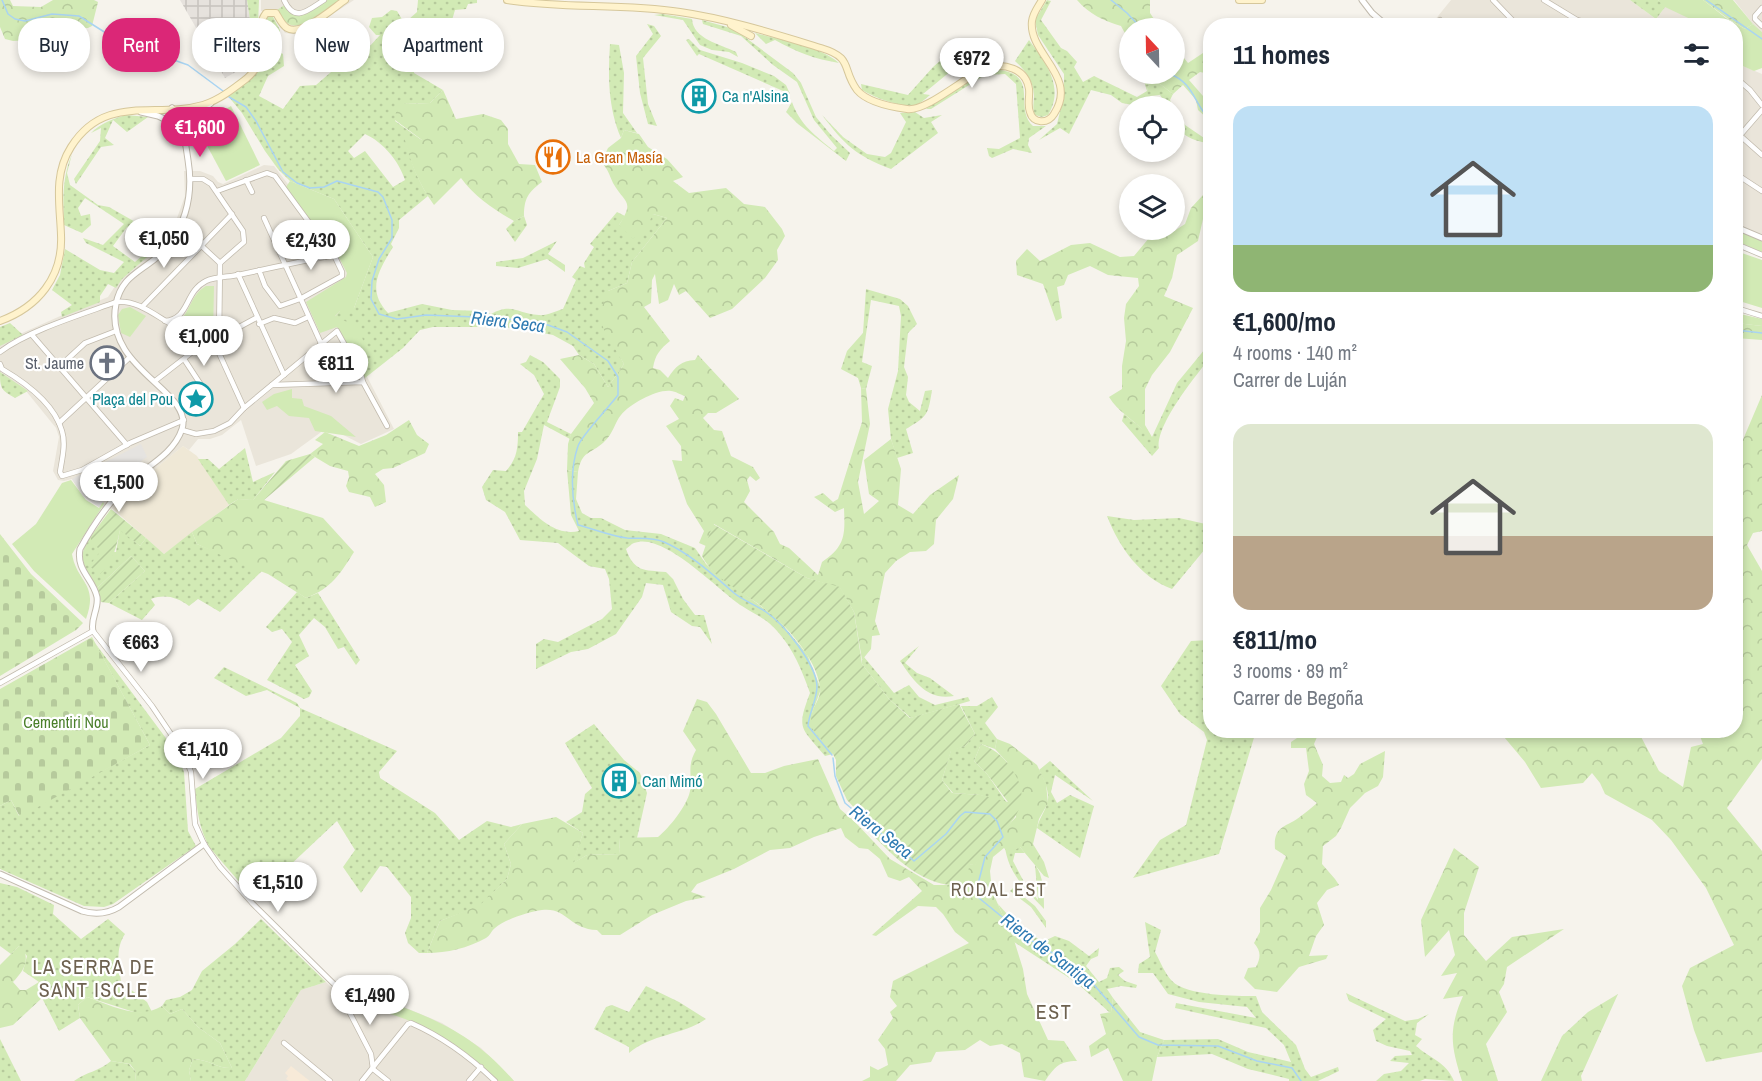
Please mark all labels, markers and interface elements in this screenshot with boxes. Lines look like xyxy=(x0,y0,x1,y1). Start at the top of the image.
chip: Buy xyxy=(18,18,90,72)
chip: Rent xyxy=(102,18,180,72)
chip: Filters xyxy=(192,18,282,72)
chip: New xyxy=(294,18,370,72)
chip: Apartment xyxy=(382,18,504,72)
north arrow xyxy=(1119,18,1185,84)
map controls xyxy=(1119,18,1185,240)
text: 11 homes xyxy=(1233,37,1330,72)
pin: €972 xyxy=(936,38,1008,89)
icon: filters xyxy=(1680,38,1713,71)
text: €972 xyxy=(954,44,990,71)
building icon: Ca n'Alsina xyxy=(681,78,717,114)
place label: Ca n'Alsina xyxy=(722,85,789,107)
button: locate xyxy=(1119,96,1185,162)
pin: €1,600 xyxy=(151,107,249,158)
text: €1,600 xyxy=(175,113,225,140)
restaurant icon: La Gran Masía xyxy=(535,139,571,175)
icon: home xyxy=(1419,145,1527,253)
place label: La Gran Masía xyxy=(576,146,663,168)
button: layers xyxy=(1119,174,1185,240)
pin: €1,050 xyxy=(115,218,213,269)
pin: €2,430 xyxy=(262,220,360,271)
text: €1,050 xyxy=(139,224,189,251)
text: €2,430 xyxy=(286,226,336,253)
text: €1,600/mo xyxy=(1233,304,1336,339)
water label: Riera Seca xyxy=(470,305,546,338)
pin: €1,000 xyxy=(155,316,253,367)
text: €1,000 xyxy=(179,322,229,349)
text: 4 rooms · 140 m² xyxy=(1233,339,1357,366)
pin: €811 xyxy=(300,343,372,394)
church icon: St. Jaume xyxy=(89,345,125,381)
text: €811 xyxy=(318,349,354,376)
place label: St. Jaume xyxy=(25,352,84,374)
text: Carrer de Luján xyxy=(1233,366,1347,393)
place icon: Plaça del Pou xyxy=(178,381,214,417)
place label: Plaça del Pou xyxy=(92,388,173,410)
pin: €1,500 xyxy=(70,462,168,513)
icon: home xyxy=(1419,463,1527,571)
text: €1,500 xyxy=(94,468,144,495)
pin: €663 xyxy=(105,622,177,673)
text: €811/mo xyxy=(1233,622,1317,657)
text: €663 xyxy=(123,628,159,655)
text: 3 rooms · 89 m² xyxy=(1233,657,1348,684)
text: Carrer de Begoña xyxy=(1233,684,1363,711)
park label: Cementiri Nou xyxy=(23,711,109,733)
pin: €1,410 xyxy=(154,729,252,780)
text: €1,410 xyxy=(178,735,228,762)
building icon: Can Mimó xyxy=(601,763,637,799)
place label: Can Mimó xyxy=(642,770,703,792)
water label: Riera Seca xyxy=(845,799,918,864)
pin: €1,510 xyxy=(229,862,327,913)
text: €1,510 xyxy=(253,868,303,895)
district label: RODAL EST xyxy=(951,877,1047,902)
water label: Riera de Santiga xyxy=(996,907,1100,994)
district label: LA SERRA DE SANT ISCLE xyxy=(32,953,156,1003)
pin: €1,490 xyxy=(321,975,419,1026)
text: €1,490 xyxy=(345,981,395,1008)
district label: EST xyxy=(1036,998,1072,1025)

